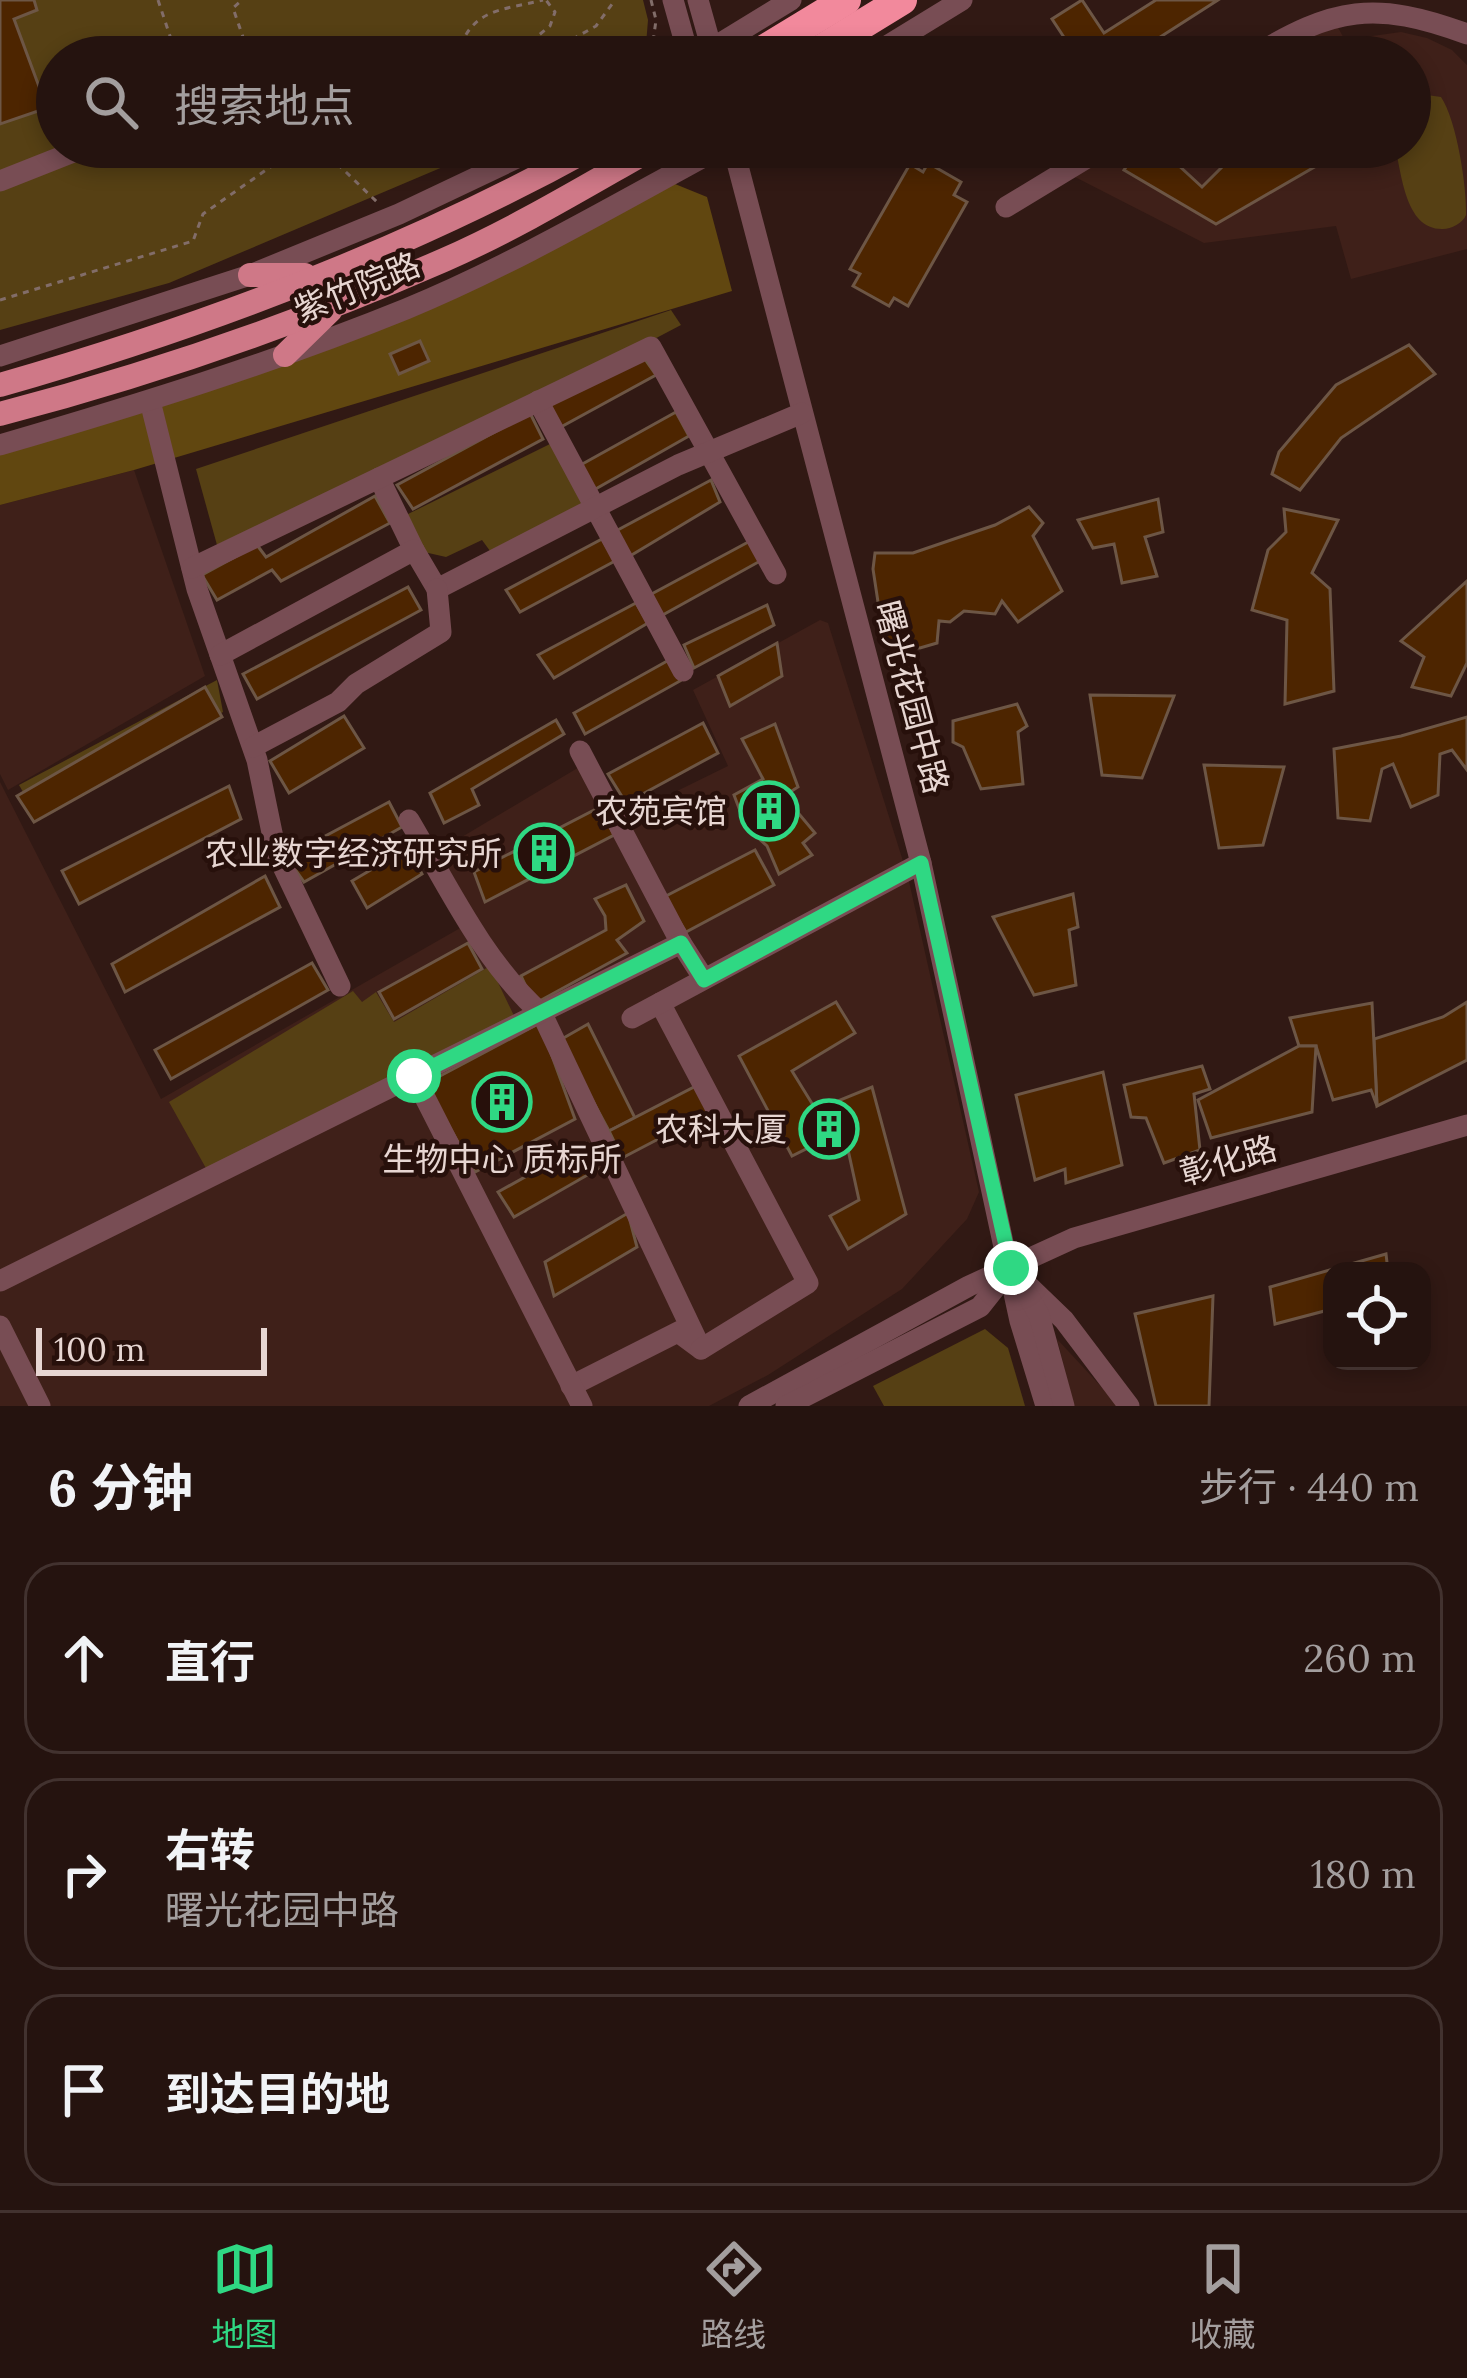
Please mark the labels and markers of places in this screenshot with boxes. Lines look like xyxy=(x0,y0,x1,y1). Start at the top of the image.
building icon: 农苑宾馆 xyxy=(738,780,800,842)
place label: 农苑宾馆 xyxy=(595,790,727,832)
building icon: 农业数字经济研究所 xyxy=(513,822,575,884)
place label: 农业数字经济研究所 xyxy=(205,832,502,874)
building icon: 生物中心 质标所 xyxy=(471,1071,533,1133)
building icon: 农科大厦 xyxy=(798,1098,860,1160)
place label: 农科大厦 xyxy=(655,1108,787,1150)
place label: 生物中心 质标所 xyxy=(382,1138,622,1180)

